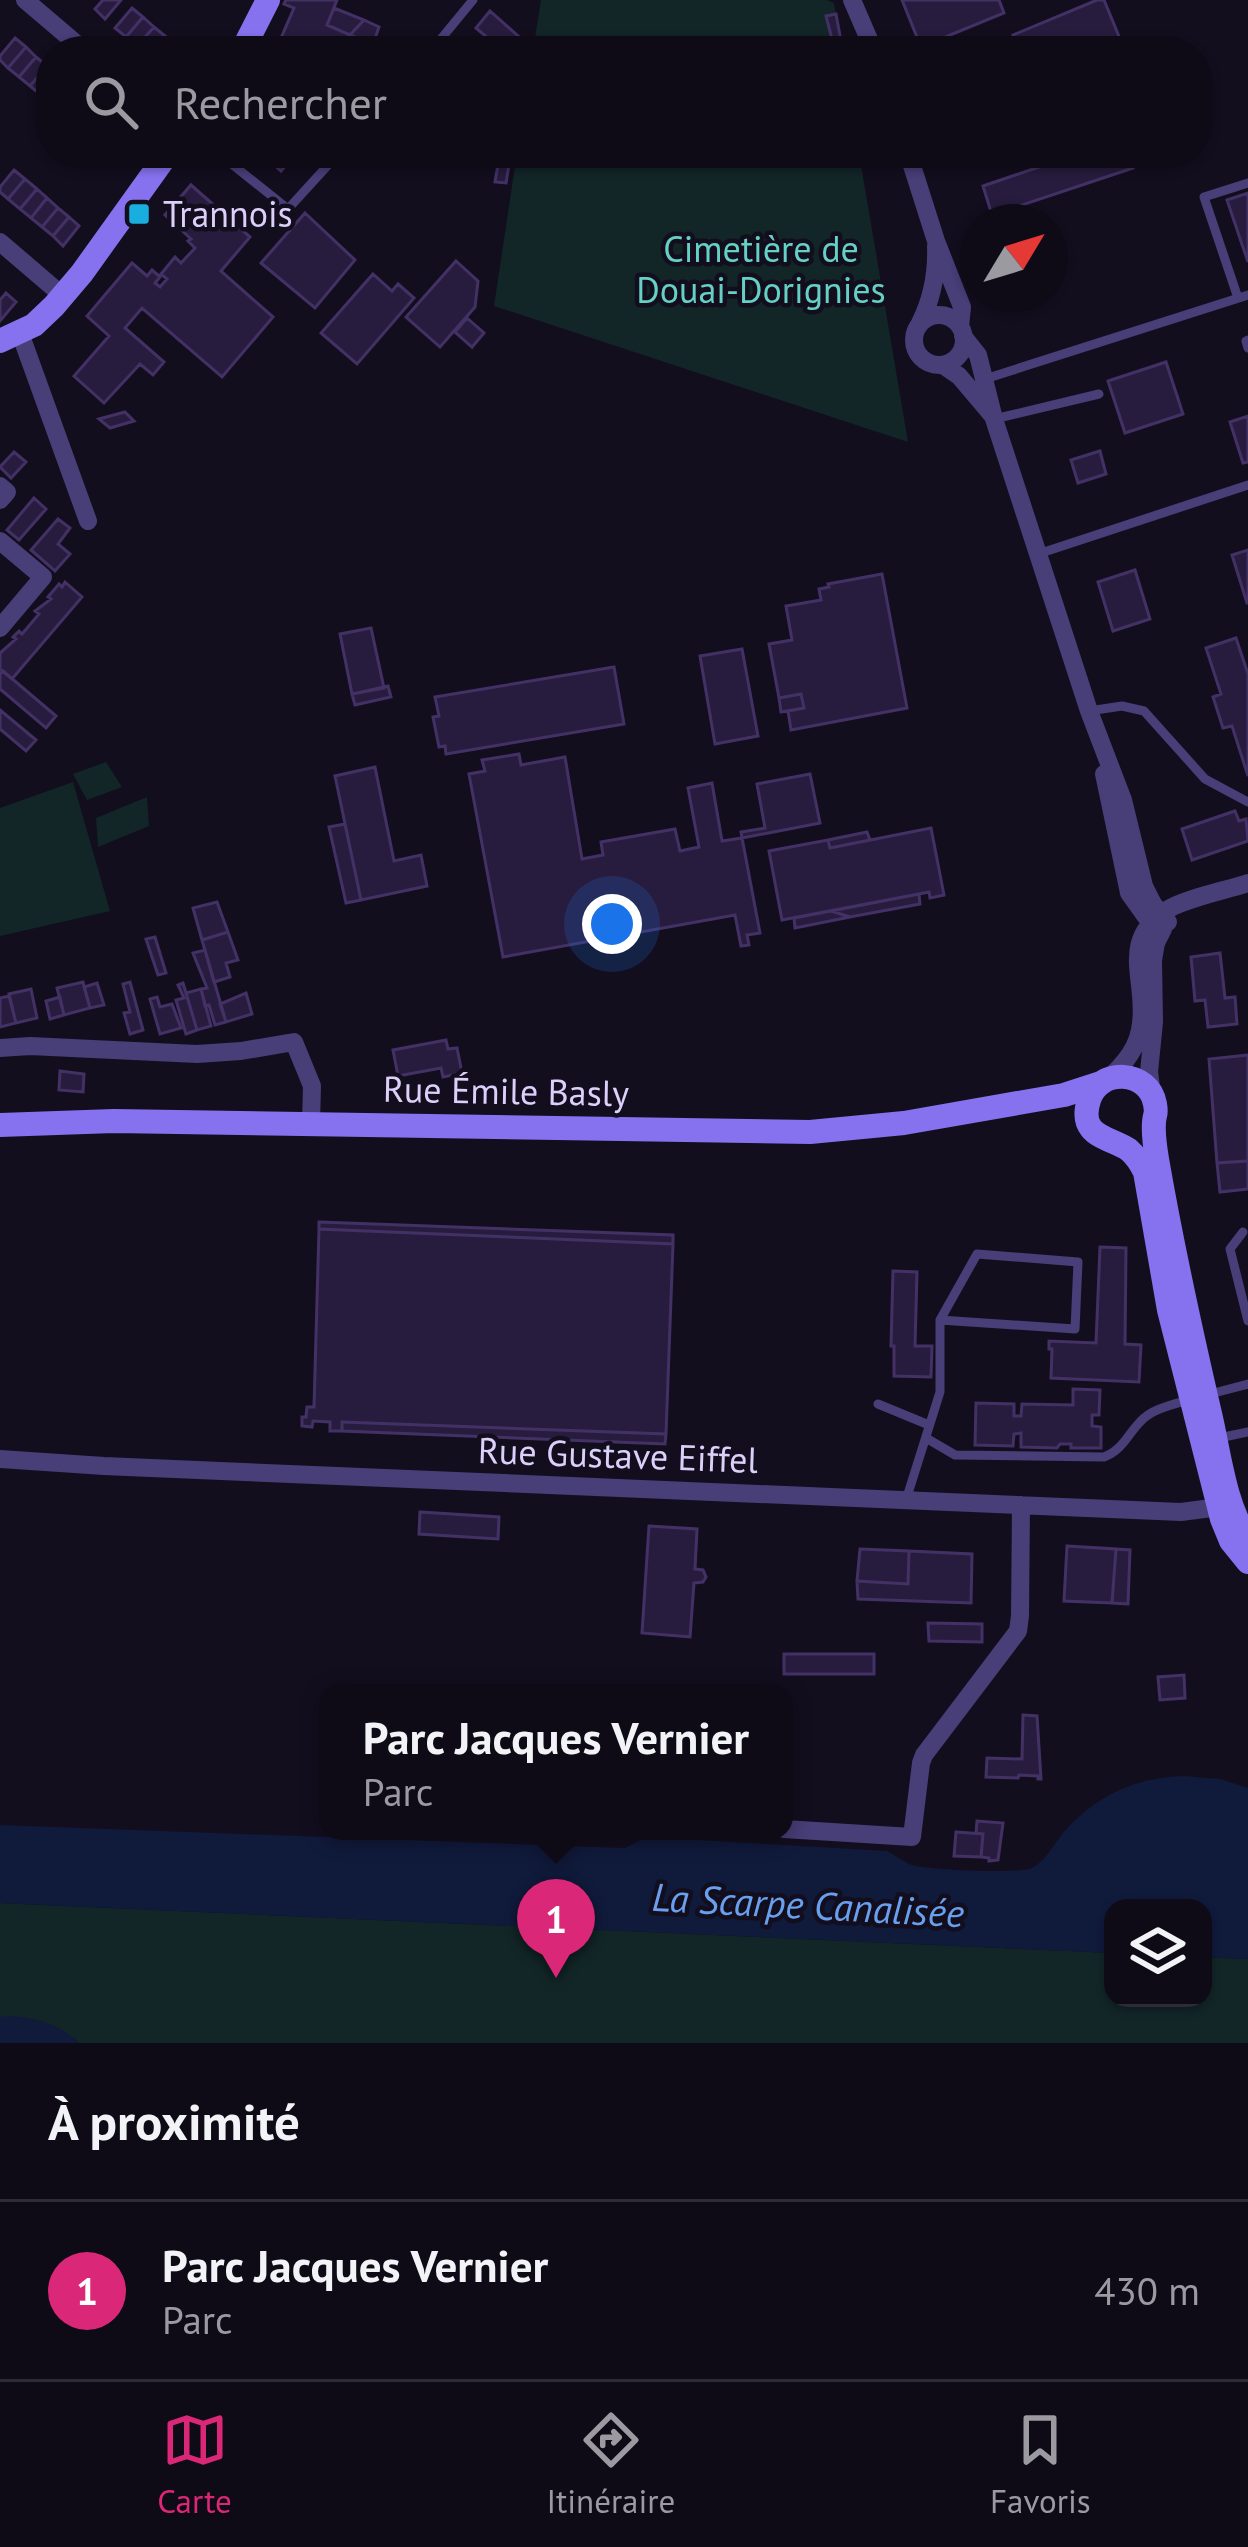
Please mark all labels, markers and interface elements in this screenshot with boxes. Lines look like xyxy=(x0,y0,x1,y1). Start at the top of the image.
search box xyxy=(36,36,1212,168)
icon: search xyxy=(78,69,144,135)
text: Rechercher xyxy=(174,73,387,131)
place label: Trannois xyxy=(163,190,293,237)
marker: Trannois xyxy=(126,201,152,227)
north arrow xyxy=(960,204,1068,312)
park label: Cimetière de Douai-Dorignies xyxy=(636,225,886,313)
your location xyxy=(582,894,642,954)
street label: Rue Émile Basly xyxy=(382,1065,630,1116)
street label: Rue Gustave Eiffel xyxy=(477,1426,759,1483)
popup xyxy=(319,1684,793,1840)
text: Parc Jacques Vernier xyxy=(363,1708,749,1766)
text: Parc xyxy=(363,1766,433,1817)
water label: La Scarpe Canalisée xyxy=(651,1871,965,1938)
pin: 1 xyxy=(517,1879,595,1978)
map controls xyxy=(1104,1899,1212,2007)
button: layers xyxy=(1104,1899,1212,2007)
text: À proximité xyxy=(48,2088,300,2154)
text: Parc Jacques Vernier xyxy=(162,2236,548,2294)
text: 1 xyxy=(76,2265,98,2316)
text: 430 m xyxy=(1094,2265,1200,2316)
text: Parc xyxy=(162,2294,233,2345)
tab: Carte xyxy=(157,2407,232,2522)
tab: Itinéraire xyxy=(546,2407,675,2522)
tab: Favoris xyxy=(990,2407,1091,2522)

